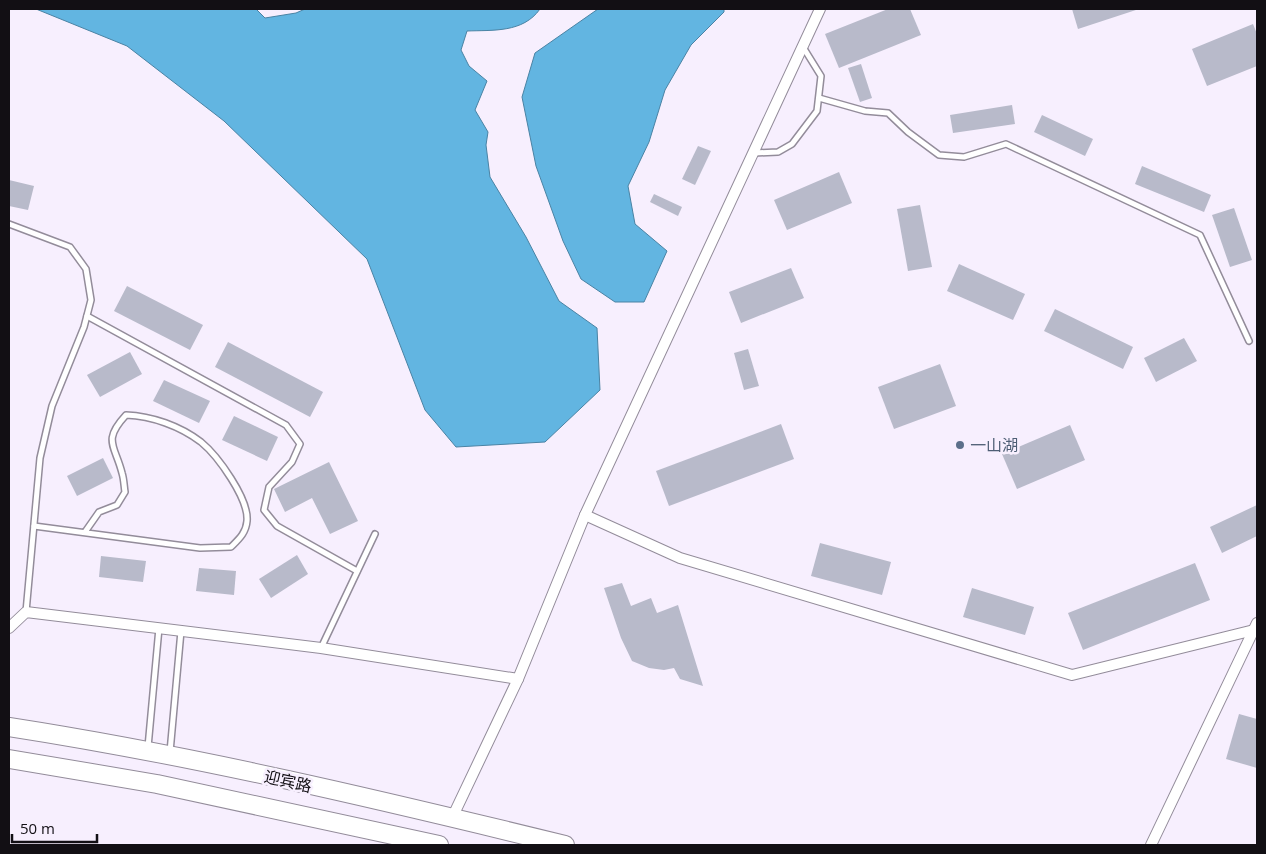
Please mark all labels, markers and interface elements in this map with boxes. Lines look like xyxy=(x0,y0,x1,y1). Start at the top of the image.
place label: 一山湖 xyxy=(970,434,1018,456)
marker: 一山湖 xyxy=(954,439,966,451)
street label: 迎宾路 xyxy=(262,765,314,797)
scale bar xyxy=(12,812,98,844)
text: 50 m xyxy=(20,818,55,838)

